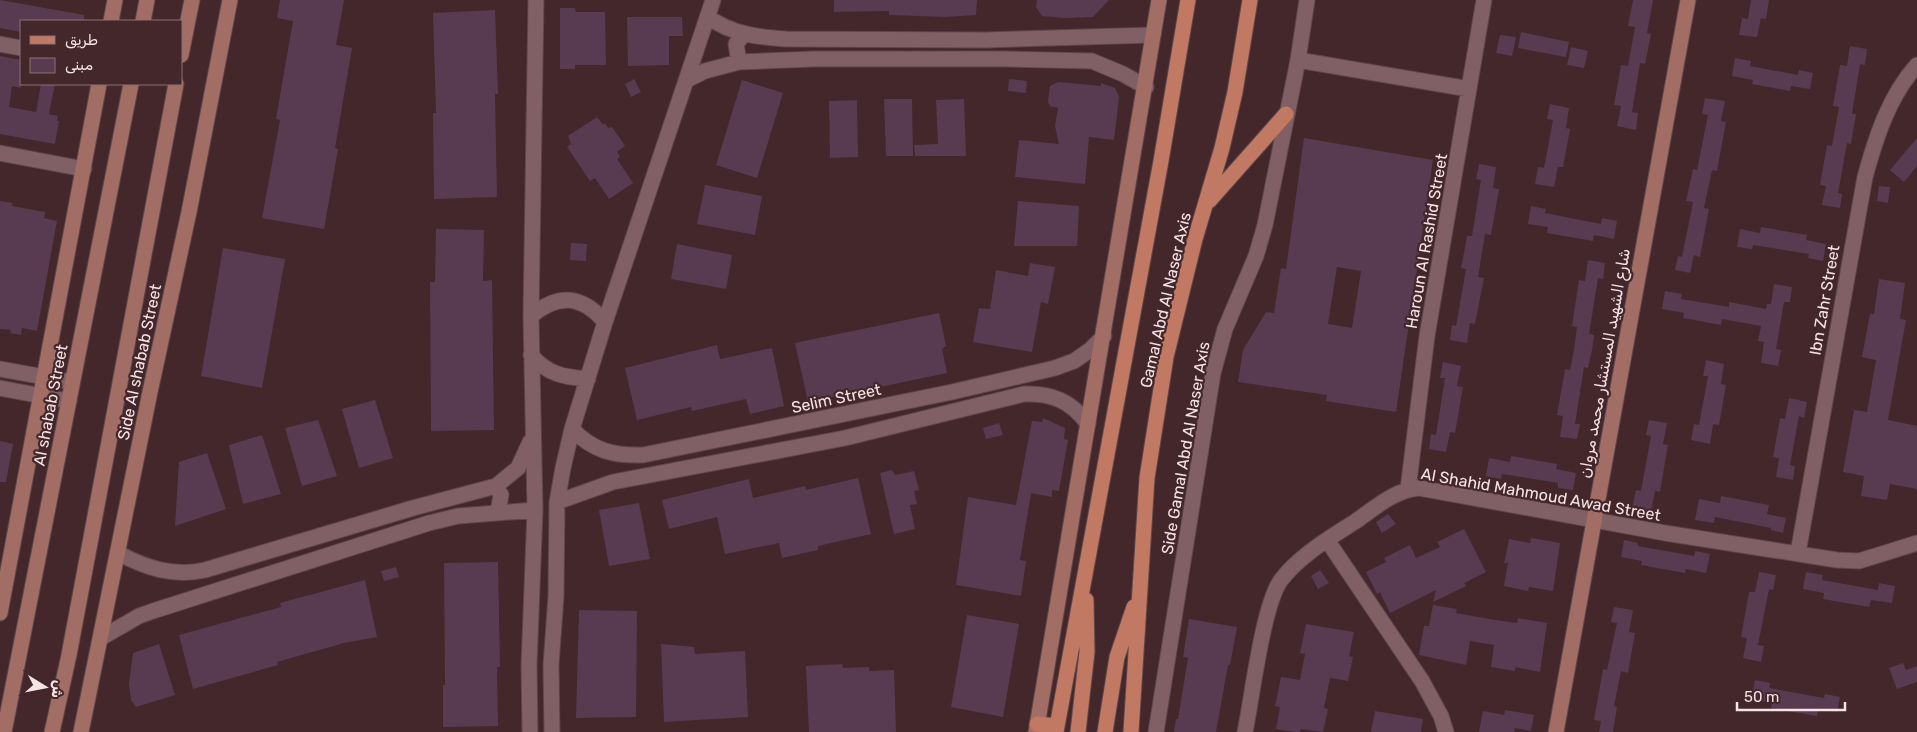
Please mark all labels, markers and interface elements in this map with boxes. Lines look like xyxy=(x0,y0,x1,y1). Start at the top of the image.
legend xyxy=(20,20,182,85)
text: طريق xyxy=(65,31,98,49)
text: مبنى xyxy=(65,56,93,74)
street label: Haroun Al Rashid Street xyxy=(1402,152,1451,330)
street label: Gamal Abd Al Naser Axis xyxy=(1136,210,1195,390)
street label: Ibn Zahr Street xyxy=(1805,243,1844,357)
street label: شارع الشهيد المستشار محمد مروان xyxy=(1575,247,1636,480)
street label: Side Al shabab Street xyxy=(114,282,165,442)
street label: Side Gamal Abd Al Naser Axis xyxy=(1157,340,1214,556)
street label: Al shabab Street xyxy=(29,343,72,467)
street label: Selim Street xyxy=(790,380,883,417)
street label: Al Shahid Mahmoud Awad Street xyxy=(1420,464,1662,525)
north arrow xyxy=(20,662,70,712)
text: ش xyxy=(47,679,67,700)
scale bar xyxy=(1737,680,1844,712)
text: 50 m xyxy=(1744,688,1779,706)

